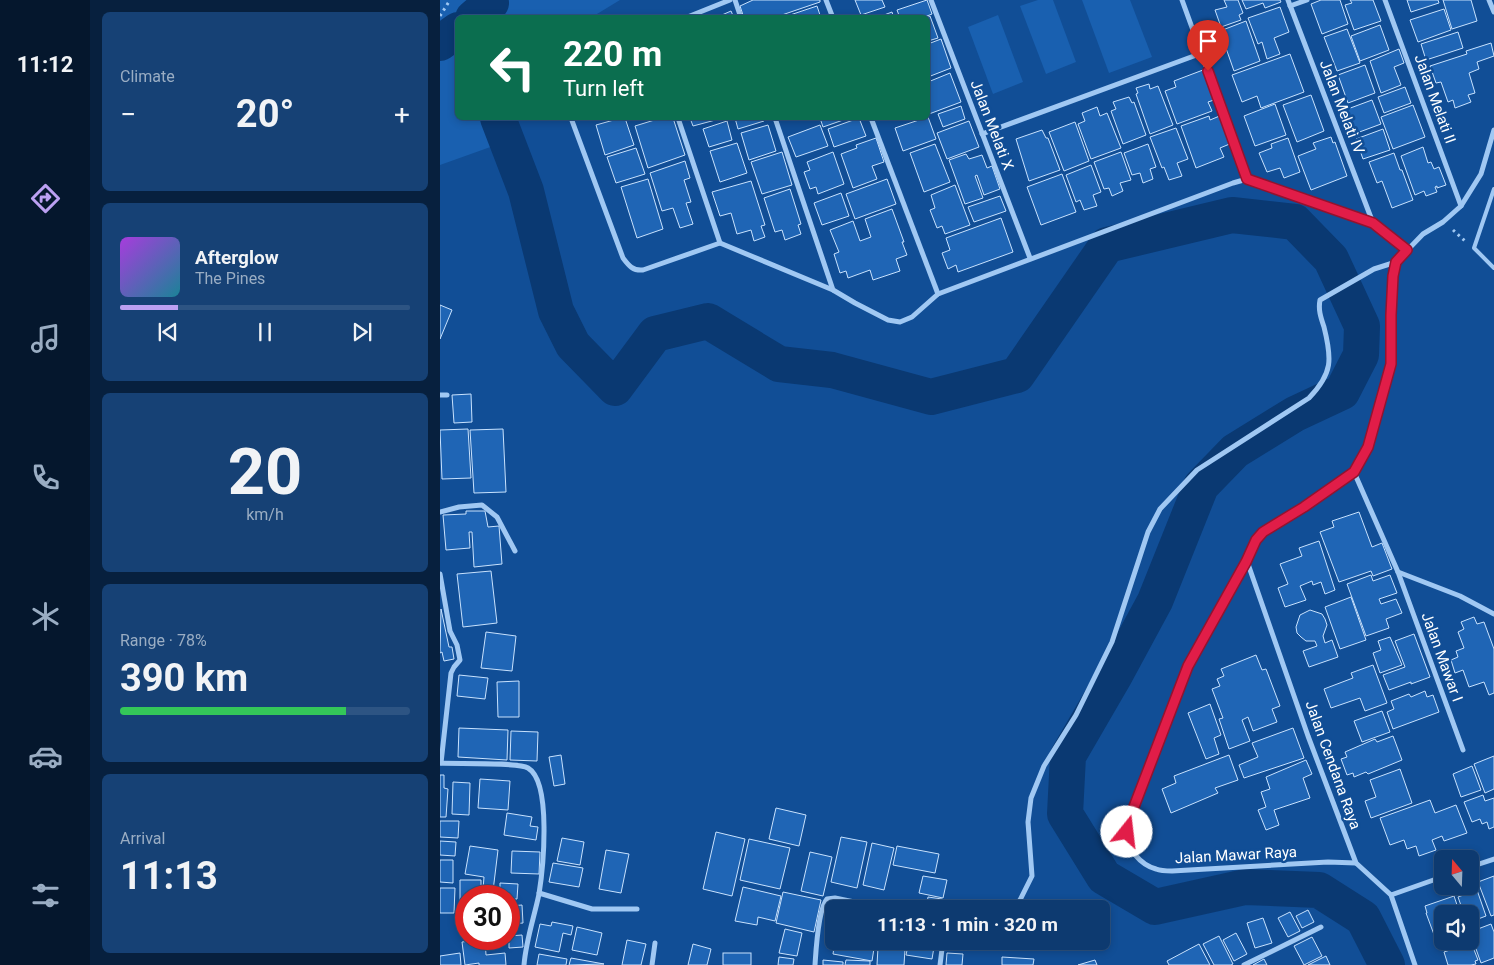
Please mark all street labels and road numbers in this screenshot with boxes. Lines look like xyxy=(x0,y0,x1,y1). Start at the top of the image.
street label: Jalan Melati II xyxy=(1411,52,1459,146)
street label: Jalan Melati IV xyxy=(1316,58,1368,157)
street label: Jalan Melati X xyxy=(967,78,1018,173)
street label: Jalan Mawar I xyxy=(1417,610,1467,704)
street label: Jalan Cendana Raya xyxy=(1301,698,1365,832)
street label: Jalan Mawar Raya xyxy=(1175,843,1297,867)

